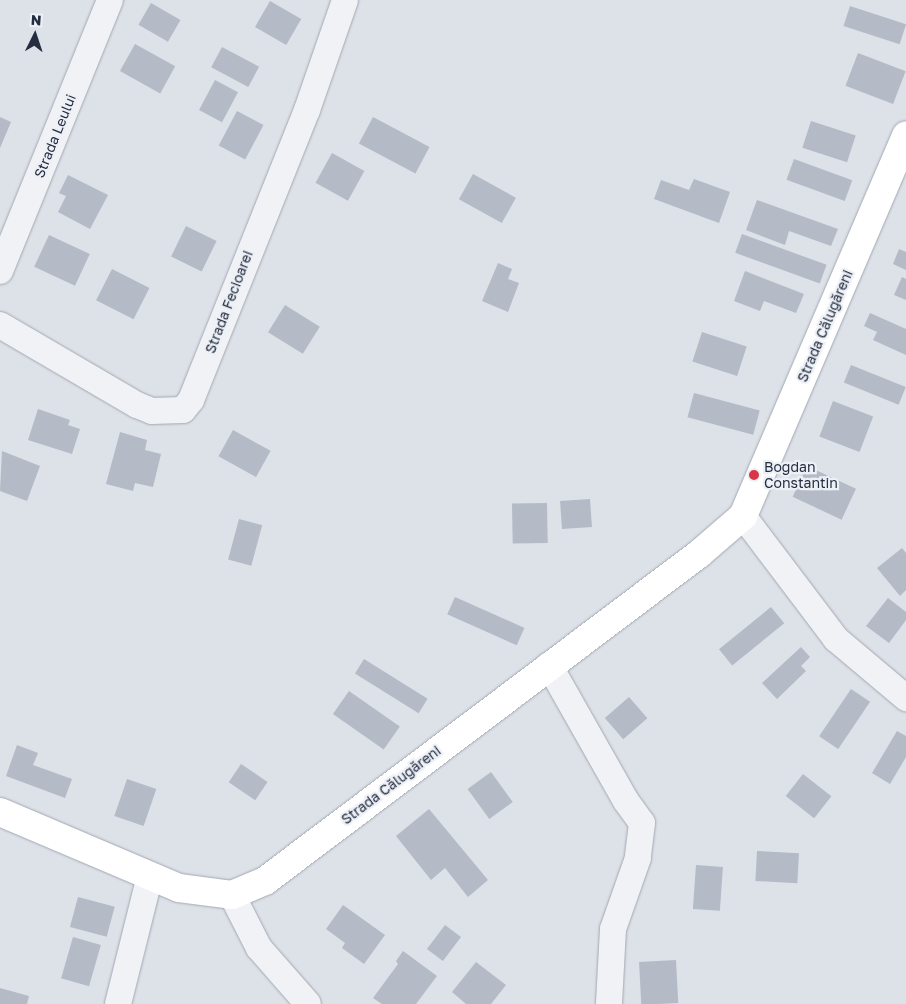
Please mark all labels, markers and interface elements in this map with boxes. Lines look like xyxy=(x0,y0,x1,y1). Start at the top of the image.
north arrow xyxy=(10,10,60,60)
text: N xyxy=(30,11,42,28)
street label: Strada Leului xyxy=(31,92,79,180)
street label: Strada Fecioarei xyxy=(202,248,256,356)
street label: Strada Călugăreni xyxy=(794,267,856,385)
place label: Bogdan Constantin xyxy=(764,459,838,492)
marker: Bogdan Constantin xyxy=(748,469,760,481)
street label: Strada Călugăreni xyxy=(338,742,444,828)

